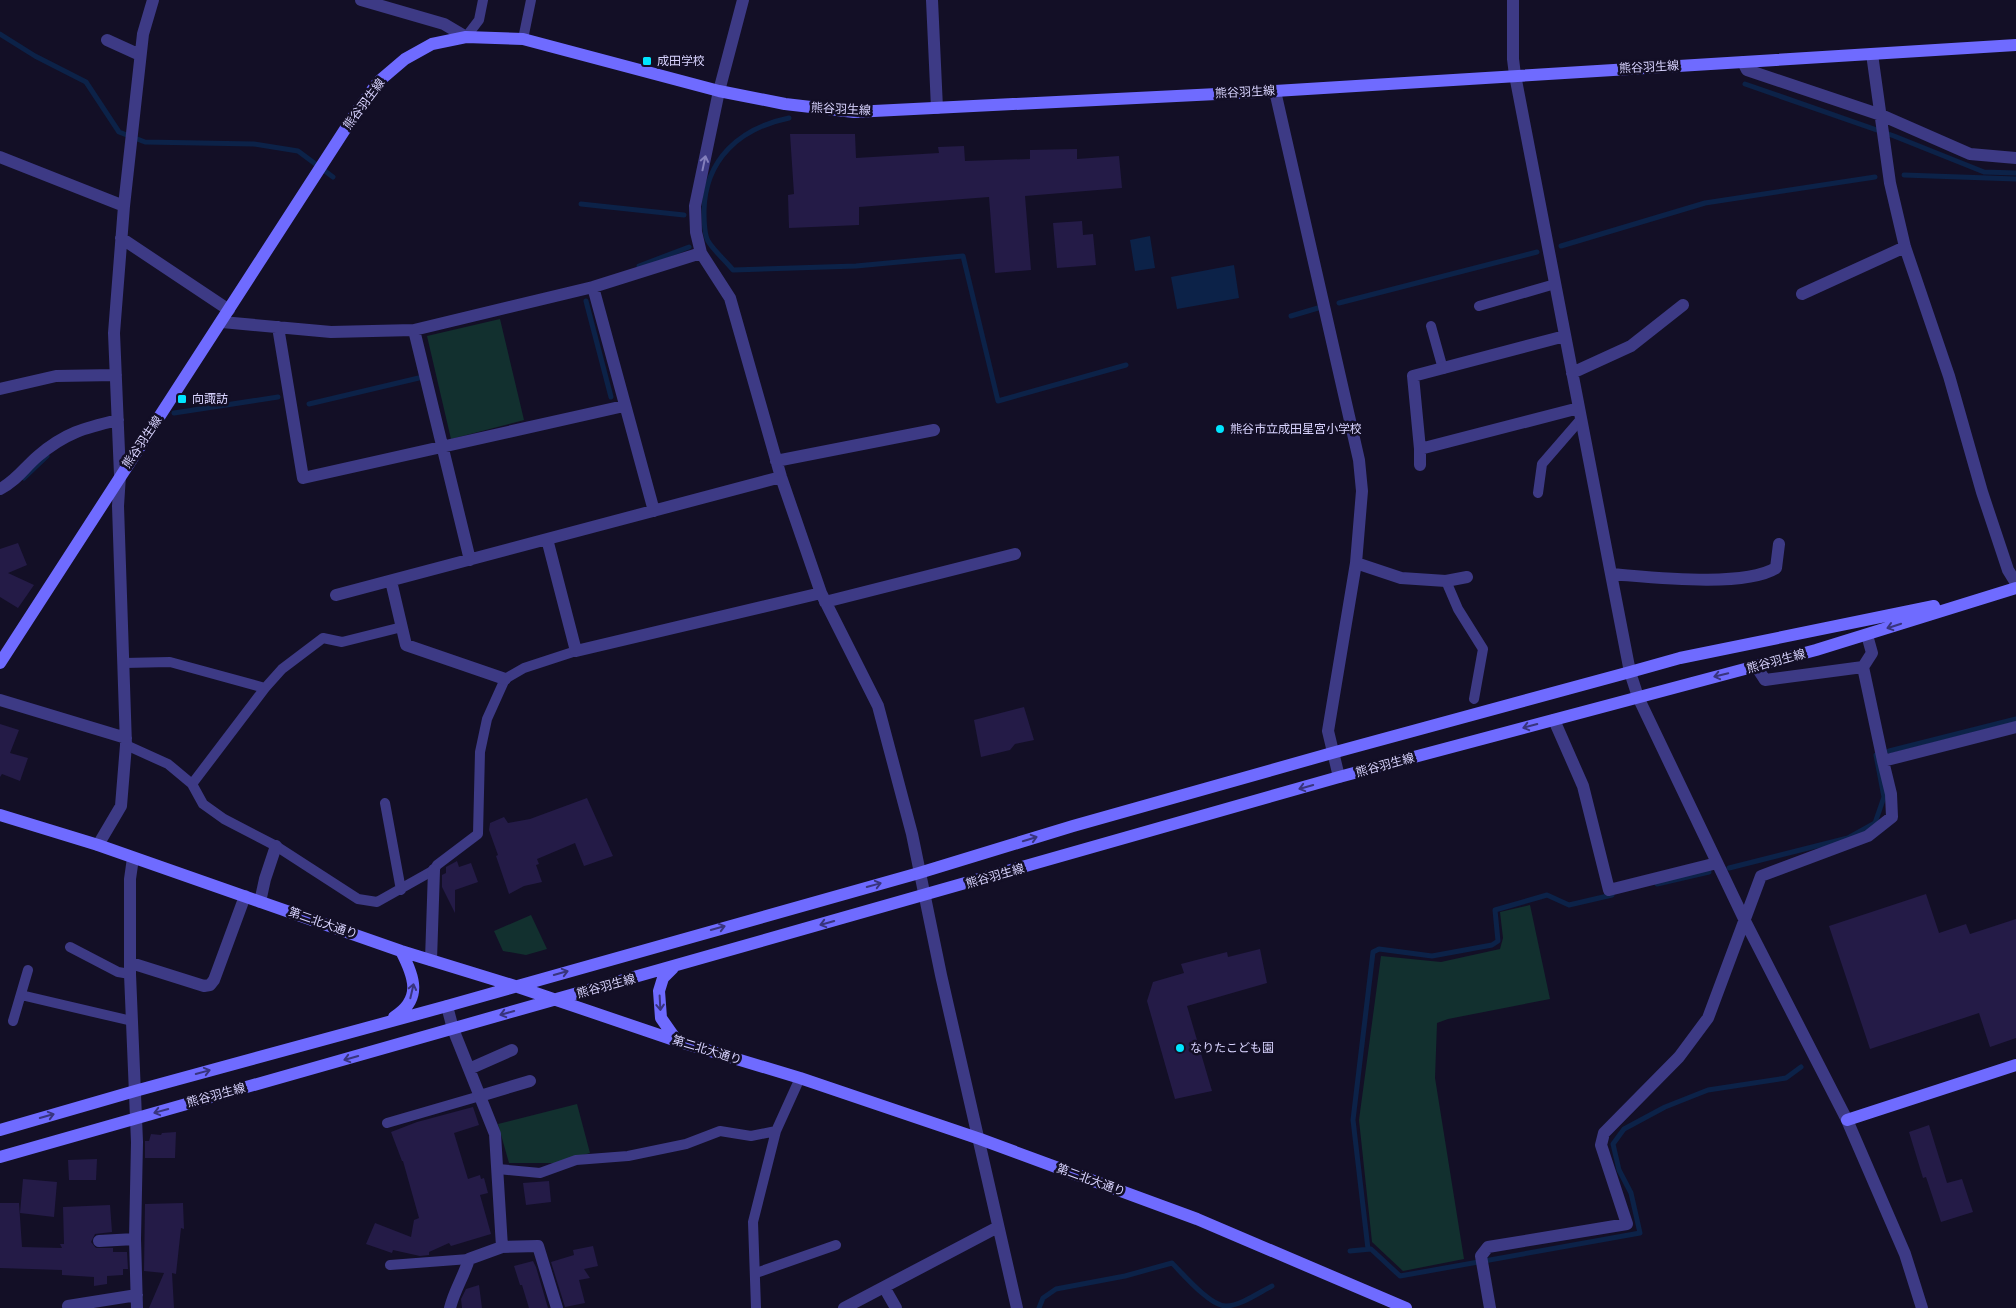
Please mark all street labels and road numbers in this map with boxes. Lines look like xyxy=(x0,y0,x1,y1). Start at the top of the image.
street label: 熊谷羽生線 xyxy=(1619,56,1679,77)
street label: 熊谷羽生線 xyxy=(339,75,388,133)
street label: 熊谷羽生線 xyxy=(1215,81,1275,102)
street label: 熊谷羽生線 xyxy=(811,98,871,119)
street label: 熊谷羽生線 xyxy=(118,412,165,471)
street label: 熊谷羽生線 xyxy=(1745,645,1807,676)
street label: 熊谷羽生線 xyxy=(1354,749,1416,780)
street label: 熊谷羽生線 xyxy=(964,859,1026,892)
street label: 第二北大通り xyxy=(286,903,360,942)
street label: 熊谷羽生線 xyxy=(575,970,637,1001)
street label: 第二北大通り xyxy=(670,1031,744,1068)
street label: 熊谷羽生線 xyxy=(185,1079,247,1110)
street label: 第二北大通り xyxy=(1054,1159,1128,1200)

